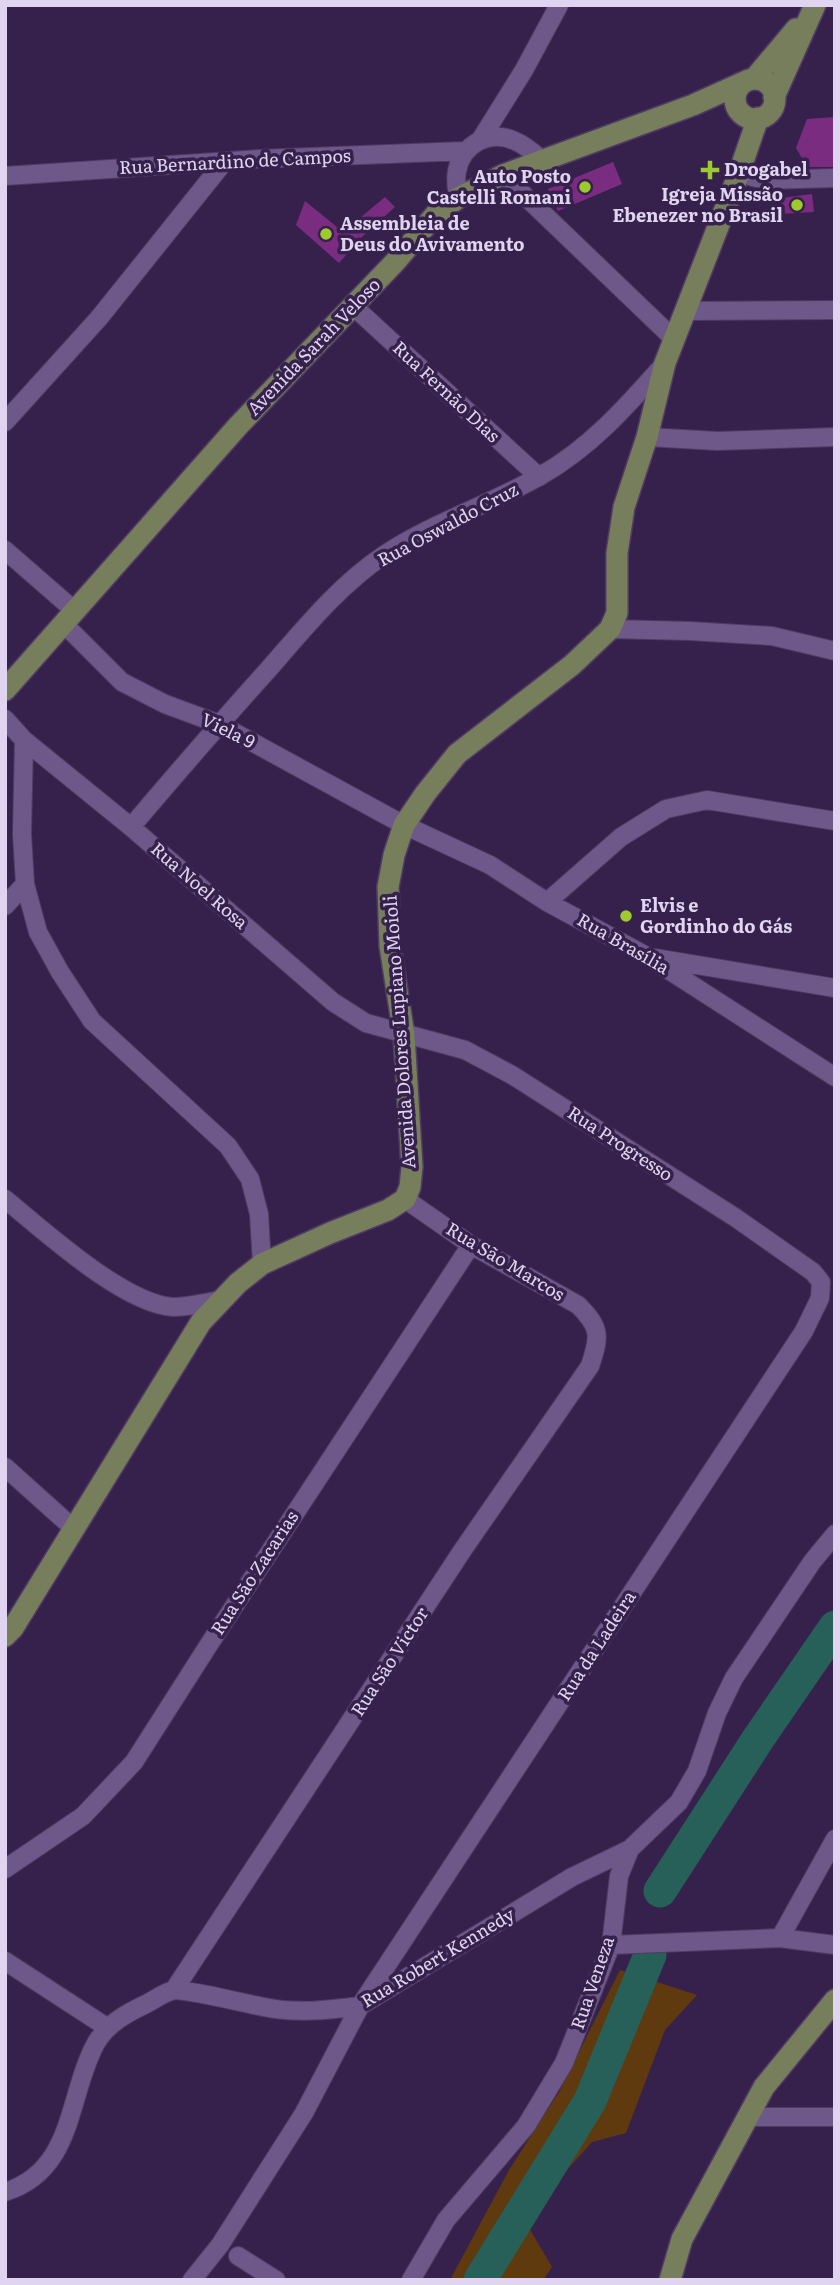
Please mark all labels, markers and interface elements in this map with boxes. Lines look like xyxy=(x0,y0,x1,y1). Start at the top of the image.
street label: Rua Bernardino de Campos xyxy=(118,141,351,180)
place label: Drogabel xyxy=(724,155,808,182)
place label: Auto Posto Castelli Romani xyxy=(427,162,571,210)
marker: Drogabel xyxy=(702,162,718,178)
marker: Auto Posto Castelli Romani xyxy=(577,179,593,195)
place label: Igreja Missão Ebenezer no Brasil xyxy=(612,180,783,228)
marker: Igreja Missão Ebenezer no Brasil xyxy=(789,197,805,213)
place label: Assembleia de Deus do Avivamento xyxy=(340,209,525,257)
marker: Assembleia de Deus do Avivamento xyxy=(318,226,334,242)
street label: Avenida Sarah Veloso xyxy=(240,271,386,421)
street label: Rua Fernão Dias xyxy=(387,334,507,448)
street label: Rua Oswaldo Cruz xyxy=(372,475,523,572)
street label: Viela 9 xyxy=(197,705,260,754)
street label: Rua Noel Rosa xyxy=(145,835,255,935)
place label: Elvis e Gordinho do Gás xyxy=(640,891,792,939)
street label: Avenida Dolores Lupiano Moioli xyxy=(375,894,422,1170)
street label: Rua Brasília xyxy=(573,905,675,980)
marker: Elvis e Gordinho do Gás xyxy=(618,908,634,924)
street label: Rua Progresso xyxy=(563,1098,679,1187)
street label: Rua São Marcos xyxy=(441,1215,570,1307)
street label: Rua São Zacarias xyxy=(203,1505,304,1640)
street label: Rua da Ladeira xyxy=(550,1584,642,1706)
street label: Rua São Victor xyxy=(343,1601,434,1721)
street label: Rua Robert Kennedy xyxy=(355,1900,520,2013)
street label: Rua Veneza xyxy=(563,1932,620,2033)

